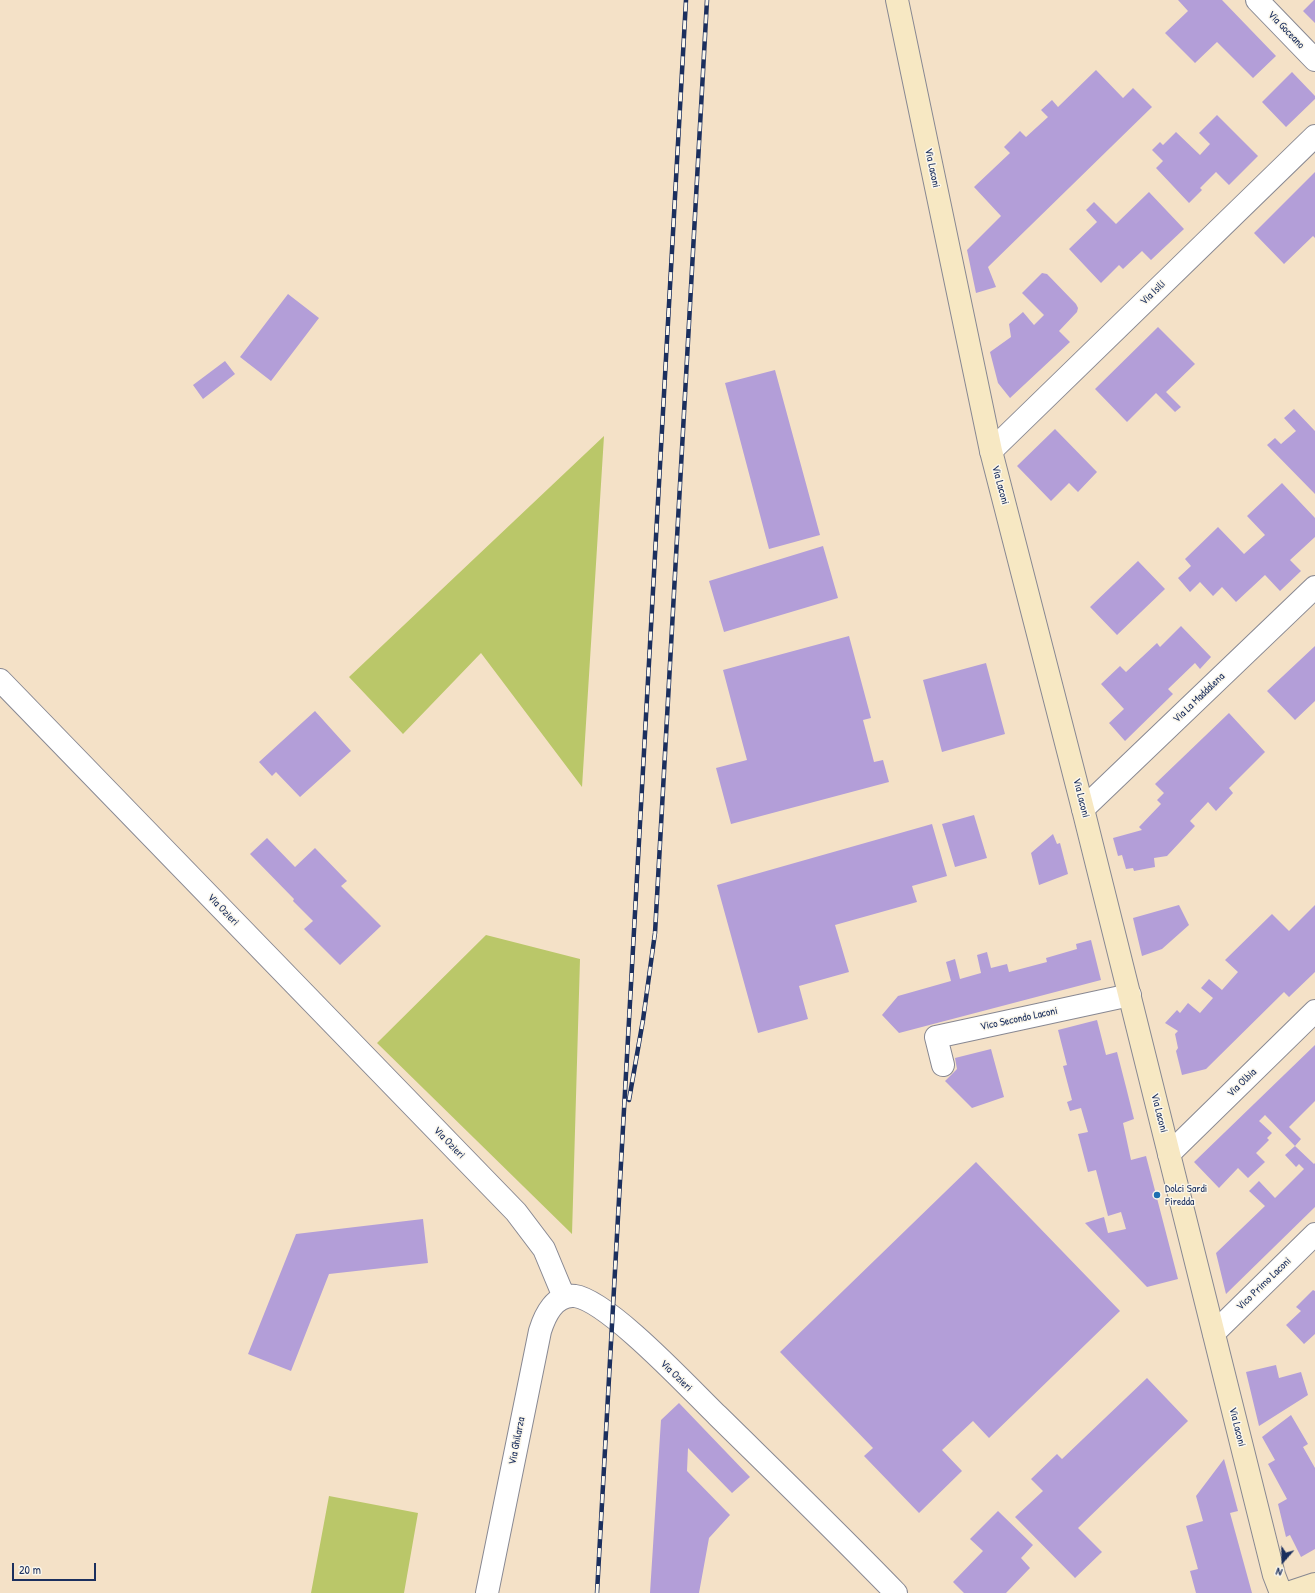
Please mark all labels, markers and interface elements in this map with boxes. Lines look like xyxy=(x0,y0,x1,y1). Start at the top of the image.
street label: Via Goceano xyxy=(1265,8,1307,52)
street label: Via Laconi xyxy=(921,147,943,189)
street label: Via Isili xyxy=(1138,278,1168,308)
street label: Via Laconi xyxy=(988,464,1012,506)
street label: Via La Maddalena xyxy=(1170,670,1228,726)
street label: Via Laconi xyxy=(1070,777,1092,819)
street label: Via Ozieri xyxy=(204,891,242,929)
street label: Vico Secondo Laconi xyxy=(979,1004,1059,1034)
street label: Via Olbia xyxy=(1225,1066,1259,1100)
street label: Via Laconi xyxy=(1148,1092,1170,1134)
street label: Via Ozieri xyxy=(430,1124,468,1162)
place label: Dolci Sardi Piredda xyxy=(1165,1182,1207,1208)
marker: Dolci Sardi Piredda xyxy=(1152,1190,1162,1200)
street label: Vico Primo Laconi xyxy=(1234,1255,1294,1313)
street label: Via Ozieri xyxy=(657,1357,695,1395)
street label: Via Laconi xyxy=(1226,1406,1248,1448)
street label: Via Ghilarza xyxy=(506,1416,528,1466)
north arrow xyxy=(1263,1541,1303,1581)
scale bar xyxy=(14,1555,98,1581)
text: 20 m xyxy=(19,1561,41,1578)
text: N xyxy=(1274,1565,1284,1580)

